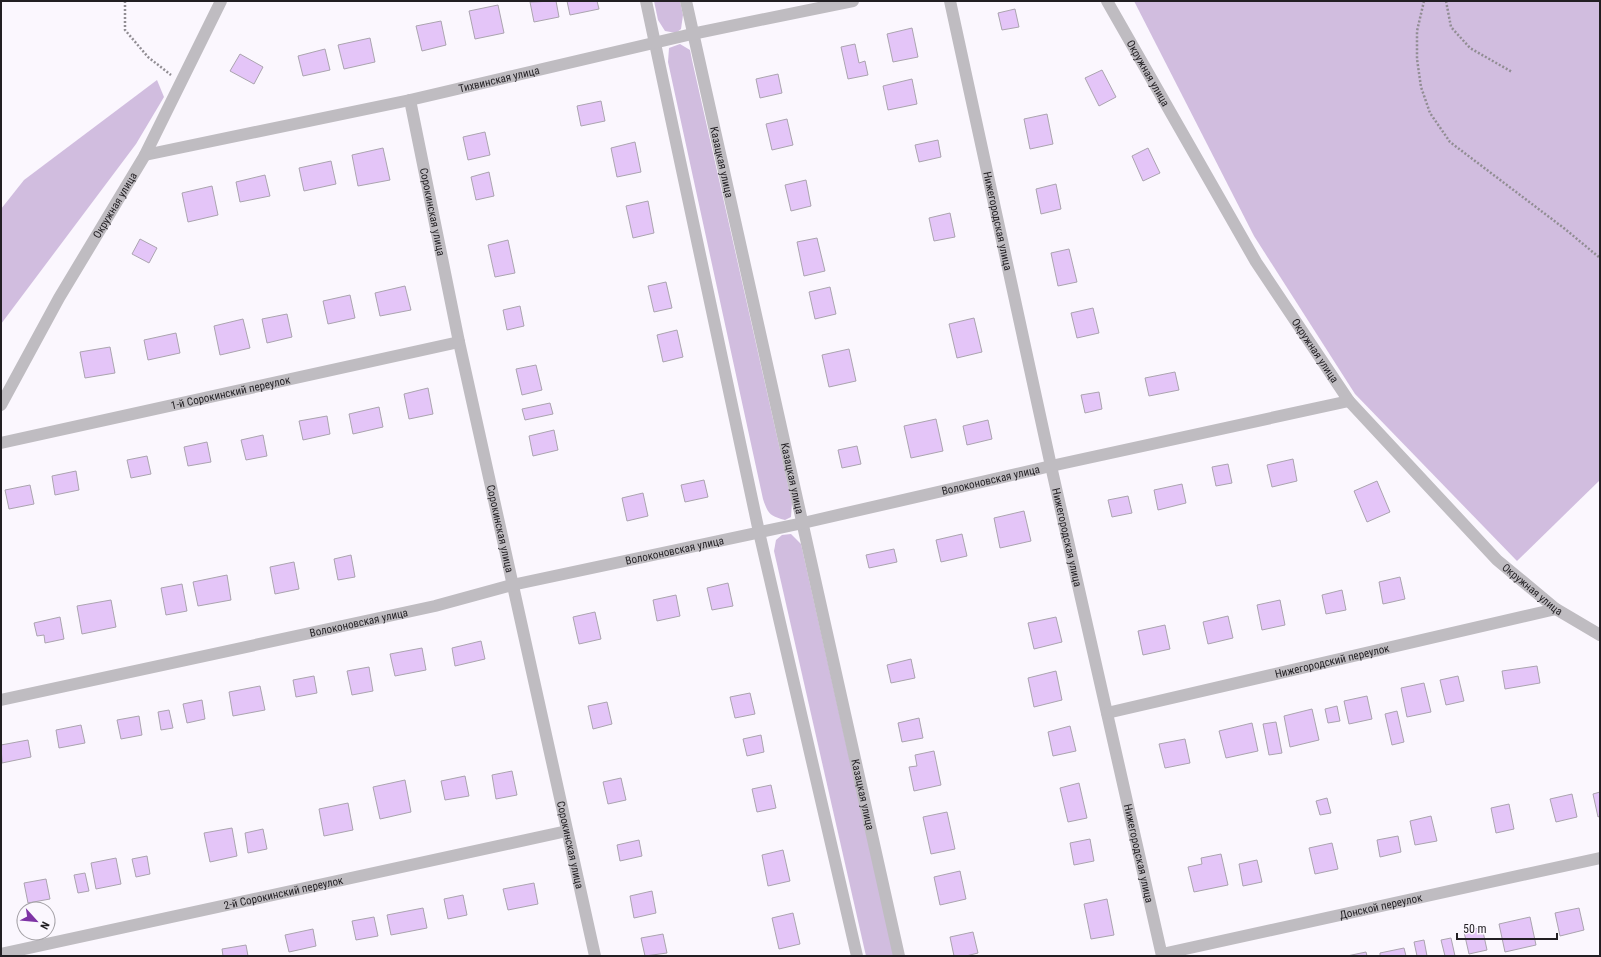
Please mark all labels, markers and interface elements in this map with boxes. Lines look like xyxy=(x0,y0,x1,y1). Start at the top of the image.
street label: Окружная улица xyxy=(1124,38,1172,109)
street label: Тихвинская улица xyxy=(457,64,541,95)
street label: Казацкая улица xyxy=(707,125,736,199)
street label: Сорокинская улица xyxy=(417,167,447,257)
street label: Окружная улица xyxy=(90,170,140,241)
street label: Нижегородская улица xyxy=(980,170,1014,272)
street label: Окружная улица xyxy=(1289,316,1341,385)
street label: 1-й Сорокинский переулок xyxy=(170,373,292,412)
street label: Казацкая улица xyxy=(778,442,806,515)
street label: Волоконовская улица xyxy=(941,463,1041,498)
street label: Сорокинская улица xyxy=(484,484,516,574)
street label: Нижегородская улица xyxy=(1049,487,1084,588)
street label: Волоконовская улица xyxy=(624,534,725,568)
street label: Окружная улица xyxy=(1499,561,1565,618)
street label: Волоконовская улица xyxy=(308,606,409,640)
street label: Нижегородский переулок xyxy=(1274,642,1391,681)
street label: Казацкая улица xyxy=(848,758,877,831)
street label: Сорокинская улица xyxy=(554,800,586,890)
street label: Нижегородская улица xyxy=(1121,803,1156,904)
street label: 2-й Сорокинский переулок xyxy=(223,874,345,912)
street label: Донской переулок xyxy=(1338,891,1424,922)
north arrow xyxy=(16,901,56,941)
scale bar xyxy=(1457,915,1557,941)
text: N xyxy=(37,919,52,931)
text: 50 m xyxy=(1463,922,1487,936)

